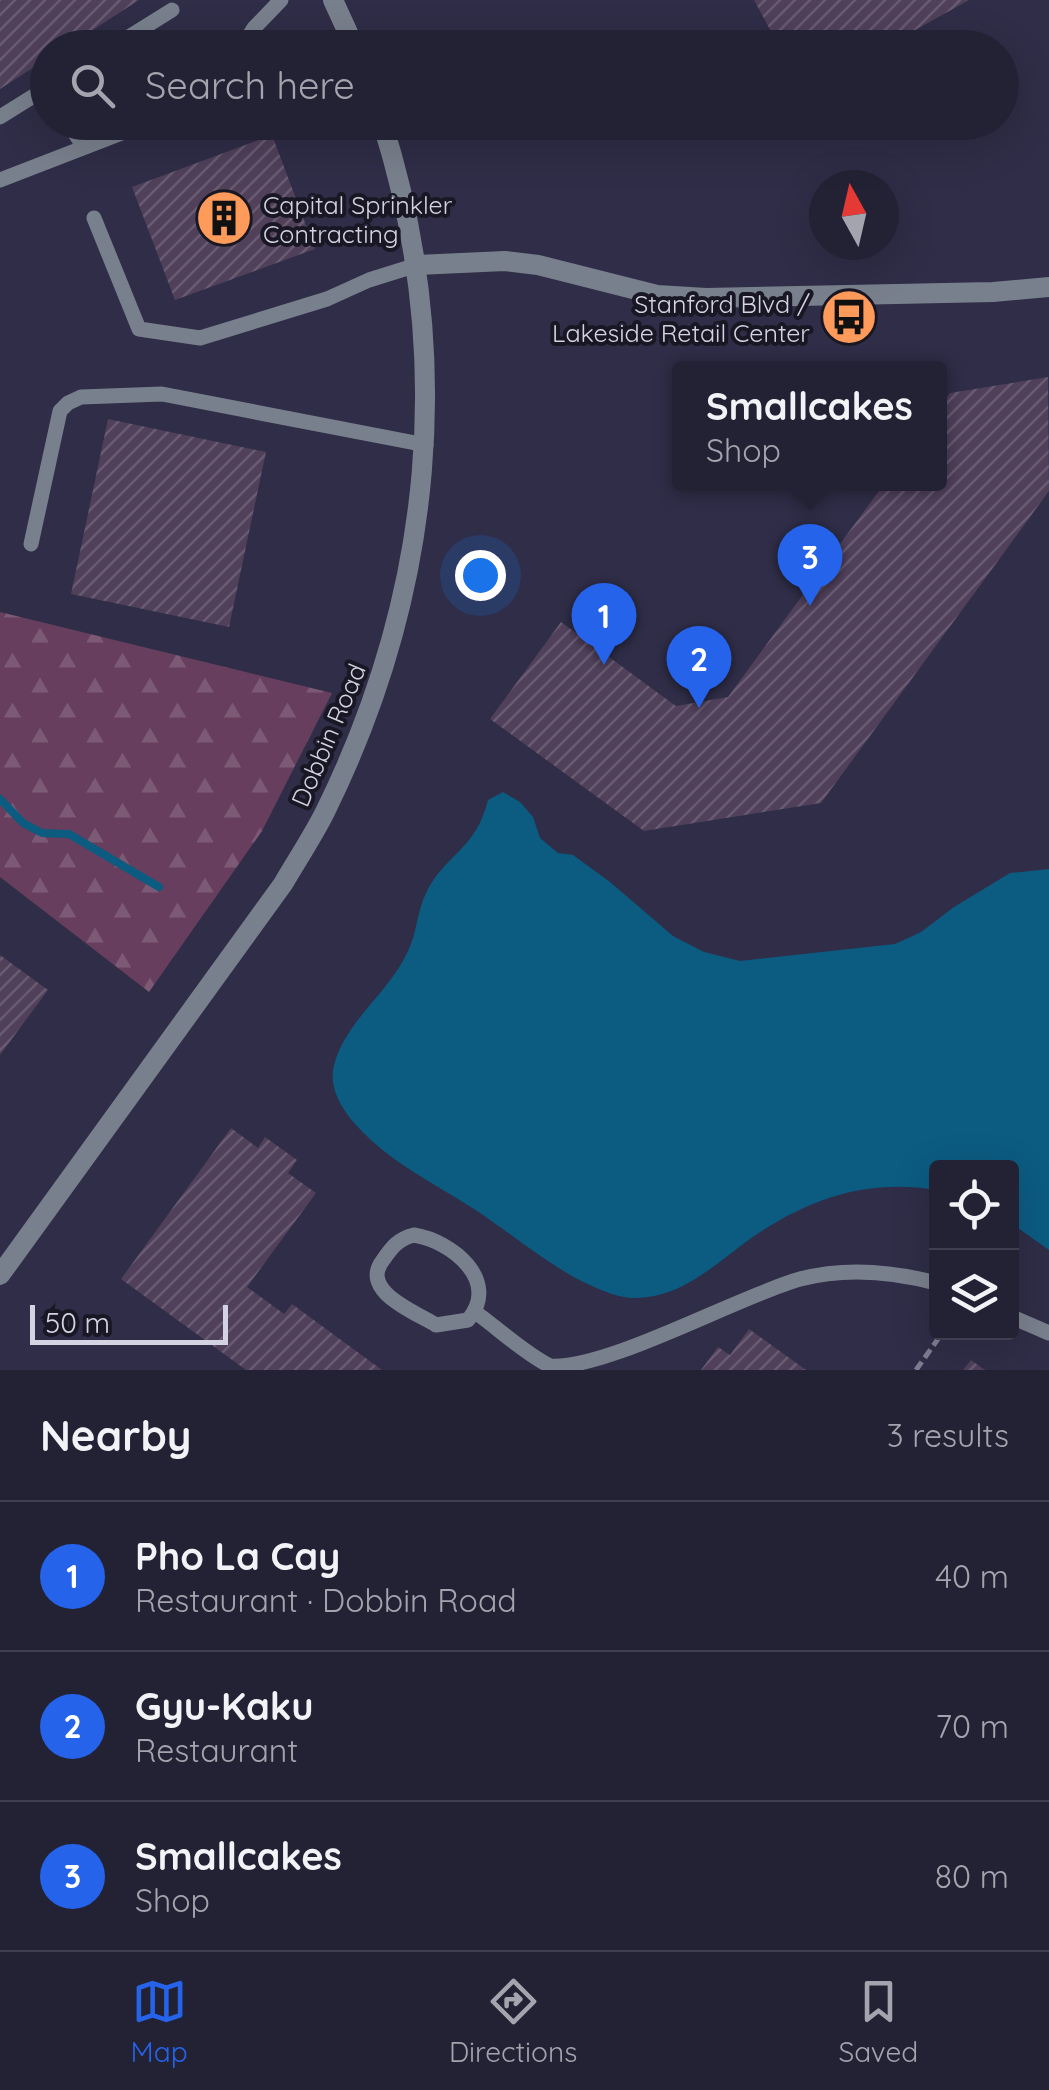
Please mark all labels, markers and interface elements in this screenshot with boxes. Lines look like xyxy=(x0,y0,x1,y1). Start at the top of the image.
search box xyxy=(30,30,1019,140)
icon: search xyxy=(65,58,120,113)
text: Search here xyxy=(145,61,355,109)
north arrow xyxy=(809,170,899,260)
building icon: Capital Sprinkler Contracting xyxy=(194,188,254,248)
place label: Capital Sprinkler Contracting xyxy=(263,189,453,249)
bus stop icon: Stanford Blvd / Lakeside Retail Center xyxy=(819,287,879,347)
place label: Stanford Blvd / Lakeside Retail Center xyxy=(552,288,810,348)
popup xyxy=(672,361,947,491)
text: Smallcakes xyxy=(706,382,913,430)
text: Shop xyxy=(706,430,781,470)
pin: 3 xyxy=(778,524,842,606)
your location xyxy=(455,550,506,601)
pin: 1 xyxy=(572,582,636,665)
pin: 2 xyxy=(666,626,732,708)
street label: Dobbin Road xyxy=(284,659,372,811)
map controls xyxy=(929,1160,1019,1340)
button: locate xyxy=(929,1160,1019,1250)
button: layers xyxy=(929,1250,1019,1340)
scale bar xyxy=(30,1300,228,1344)
text: 50 m xyxy=(45,1305,110,1340)
text: Nearby xyxy=(40,1409,191,1462)
text: 3 results xyxy=(887,1415,1009,1455)
text: Pho La Cay xyxy=(135,1532,340,1580)
text: 1 xyxy=(66,1556,79,1596)
text: 40 m xyxy=(935,1556,1009,1596)
text: Restaurant · Dobbin Road xyxy=(135,1580,517,1620)
text: Gyu-Kaku xyxy=(135,1682,314,1730)
text: 2 xyxy=(63,1706,82,1746)
text: 70 m xyxy=(936,1706,1009,1746)
text: Restaurant xyxy=(135,1730,298,1770)
text: Smallcakes xyxy=(135,1832,342,1880)
text: 3 xyxy=(64,1856,81,1896)
text: 80 m xyxy=(935,1856,1009,1896)
text: Shop xyxy=(135,1880,210,1920)
tab: Map xyxy=(131,1974,188,2069)
tab: Directions xyxy=(449,1974,577,2069)
tab: Saved xyxy=(839,1974,918,2069)

